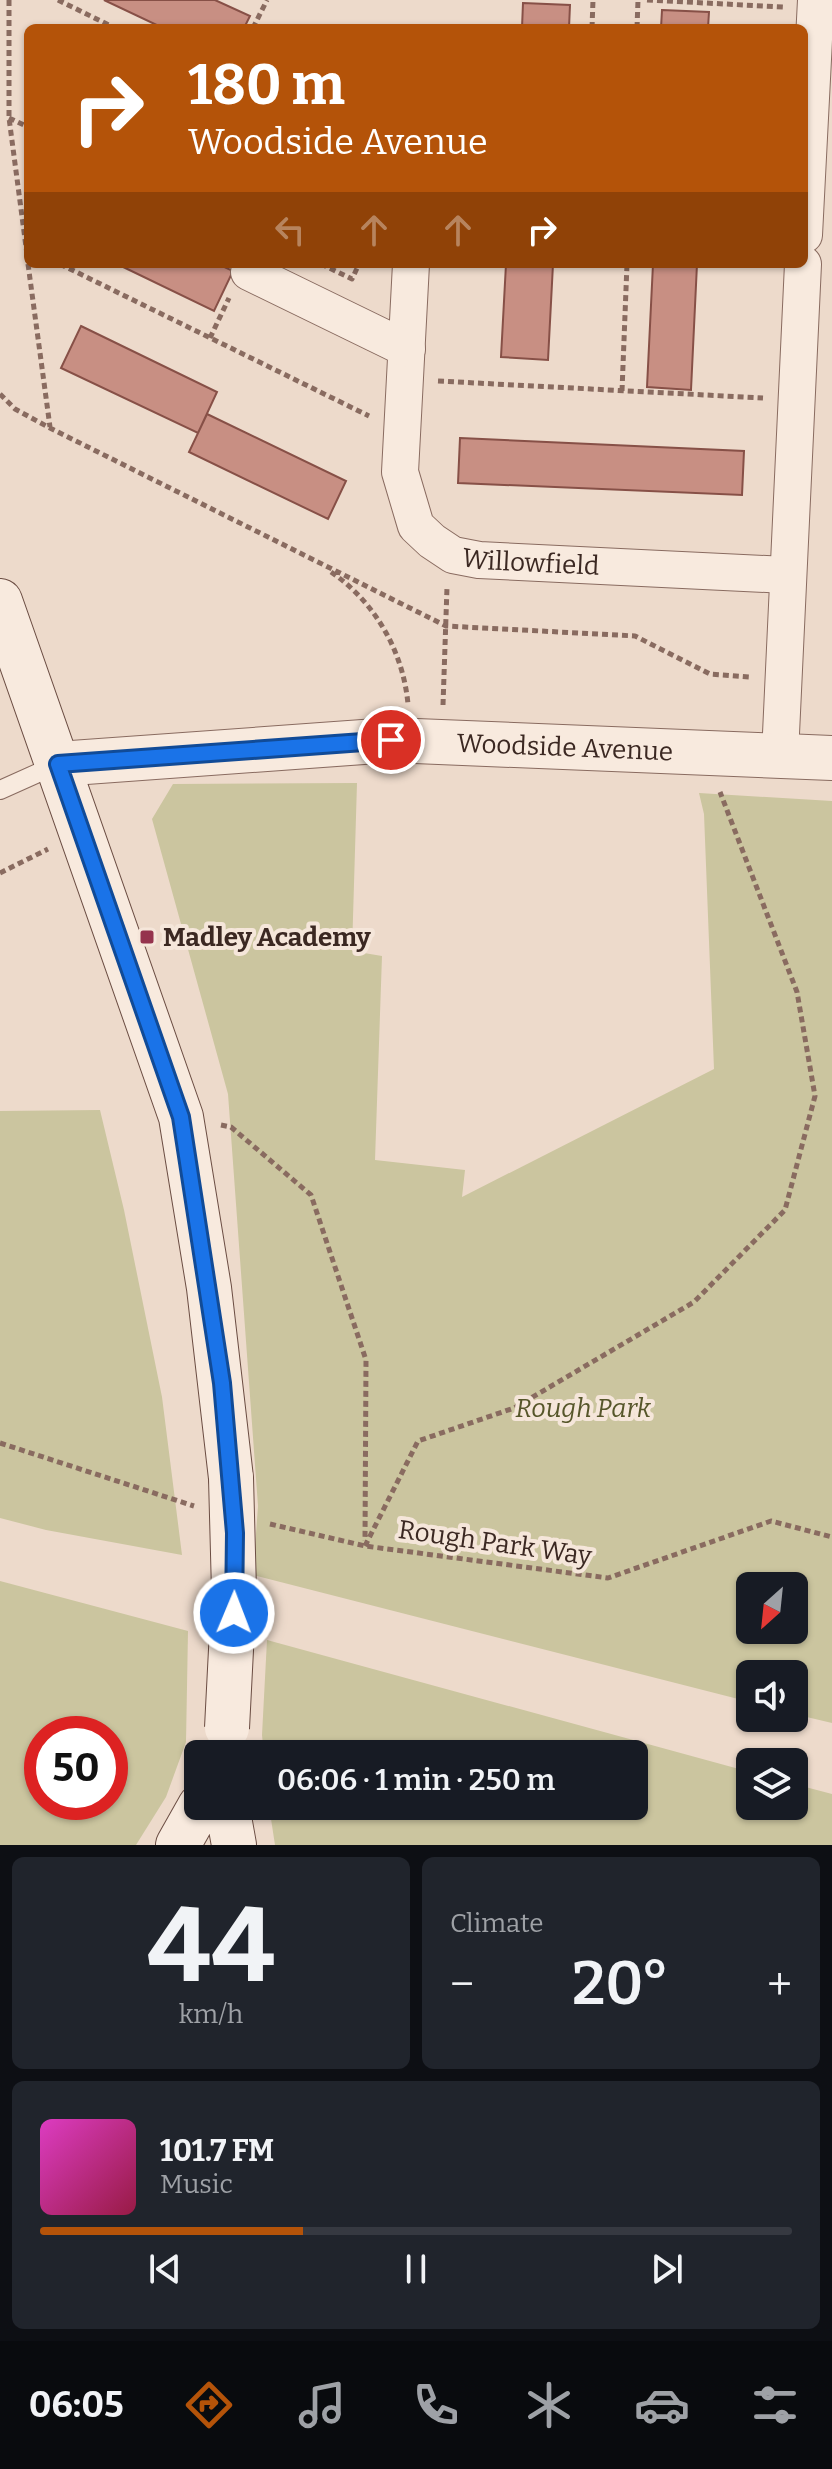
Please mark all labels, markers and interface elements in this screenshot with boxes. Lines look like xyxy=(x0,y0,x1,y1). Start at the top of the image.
text: 180 m xyxy=(188,52,345,119)
icon: right xyxy=(56,56,160,160)
text: Woodside Avenue xyxy=(188,120,488,164)
icon: left xyxy=(268,208,312,252)
icon: ahead xyxy=(352,208,396,252)
icon: ahead xyxy=(436,208,480,252)
icon: right xyxy=(520,208,564,252)
street label: Willowfield xyxy=(459,542,600,581)
pin xyxy=(357,706,425,774)
icon: arrive xyxy=(369,718,413,762)
street label: Woodside Avenue xyxy=(456,727,674,767)
place label: Madley Academy xyxy=(163,922,371,953)
marker: Madley Academy xyxy=(138,928,156,946)
park label: Rough Park xyxy=(515,1393,652,1424)
street label: Rough Park Way xyxy=(396,1514,594,1572)
position arrow xyxy=(192,1571,276,1655)
north arrow xyxy=(736,1572,808,1644)
map controls xyxy=(736,1572,808,1820)
button: sound xyxy=(736,1660,808,1732)
speed limit sign: 50 xyxy=(24,1716,128,1820)
button: layers xyxy=(736,1748,808,1820)
text: 06:06 · 1 min · 250 m xyxy=(277,1762,555,1798)
text: 44 xyxy=(147,1884,275,2009)
text: Climate xyxy=(450,1908,544,1939)
text: 20° xyxy=(572,1948,669,2020)
text: − xyxy=(450,1958,474,2011)
text: + xyxy=(767,1958,792,2011)
text: km/h xyxy=(179,1999,243,2030)
text: 101.7 FM xyxy=(160,2133,274,2169)
text: Music xyxy=(160,2169,233,2200)
icon: previous xyxy=(143,2247,187,2291)
icon: pause xyxy=(394,2247,438,2291)
icon: next xyxy=(645,2247,689,2291)
icon: directions xyxy=(181,2377,237,2433)
icon: music xyxy=(294,2377,350,2433)
icon: phone xyxy=(408,2377,464,2433)
icon: climate xyxy=(521,2377,577,2433)
icon: car xyxy=(634,2377,690,2433)
icon: filters xyxy=(747,2377,803,2433)
text: 06:05 xyxy=(29,2383,124,2427)

